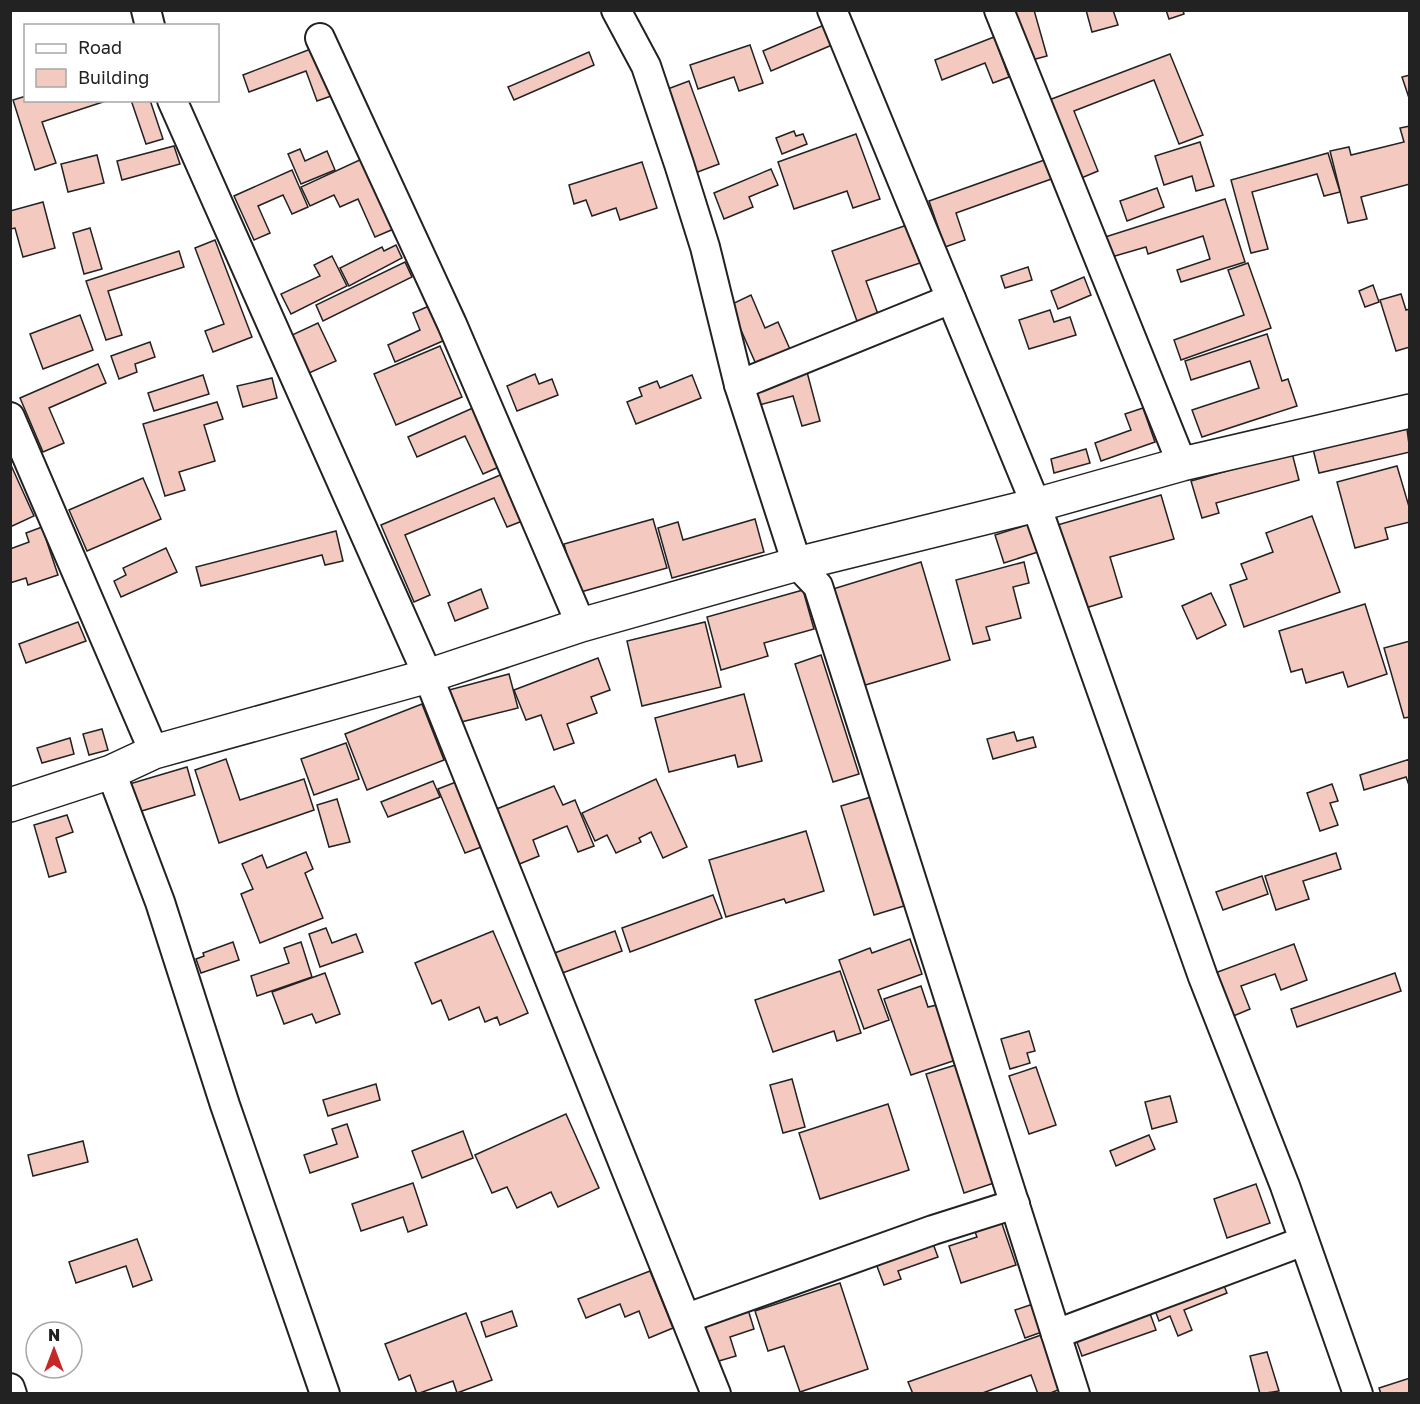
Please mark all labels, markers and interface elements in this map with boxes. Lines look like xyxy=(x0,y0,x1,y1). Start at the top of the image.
legend xyxy=(24,24,219,102)
text: Road xyxy=(78,36,122,58)
text: Building xyxy=(78,66,149,88)
north arrow xyxy=(24,1320,84,1380)
text: N xyxy=(48,1325,60,1345)

